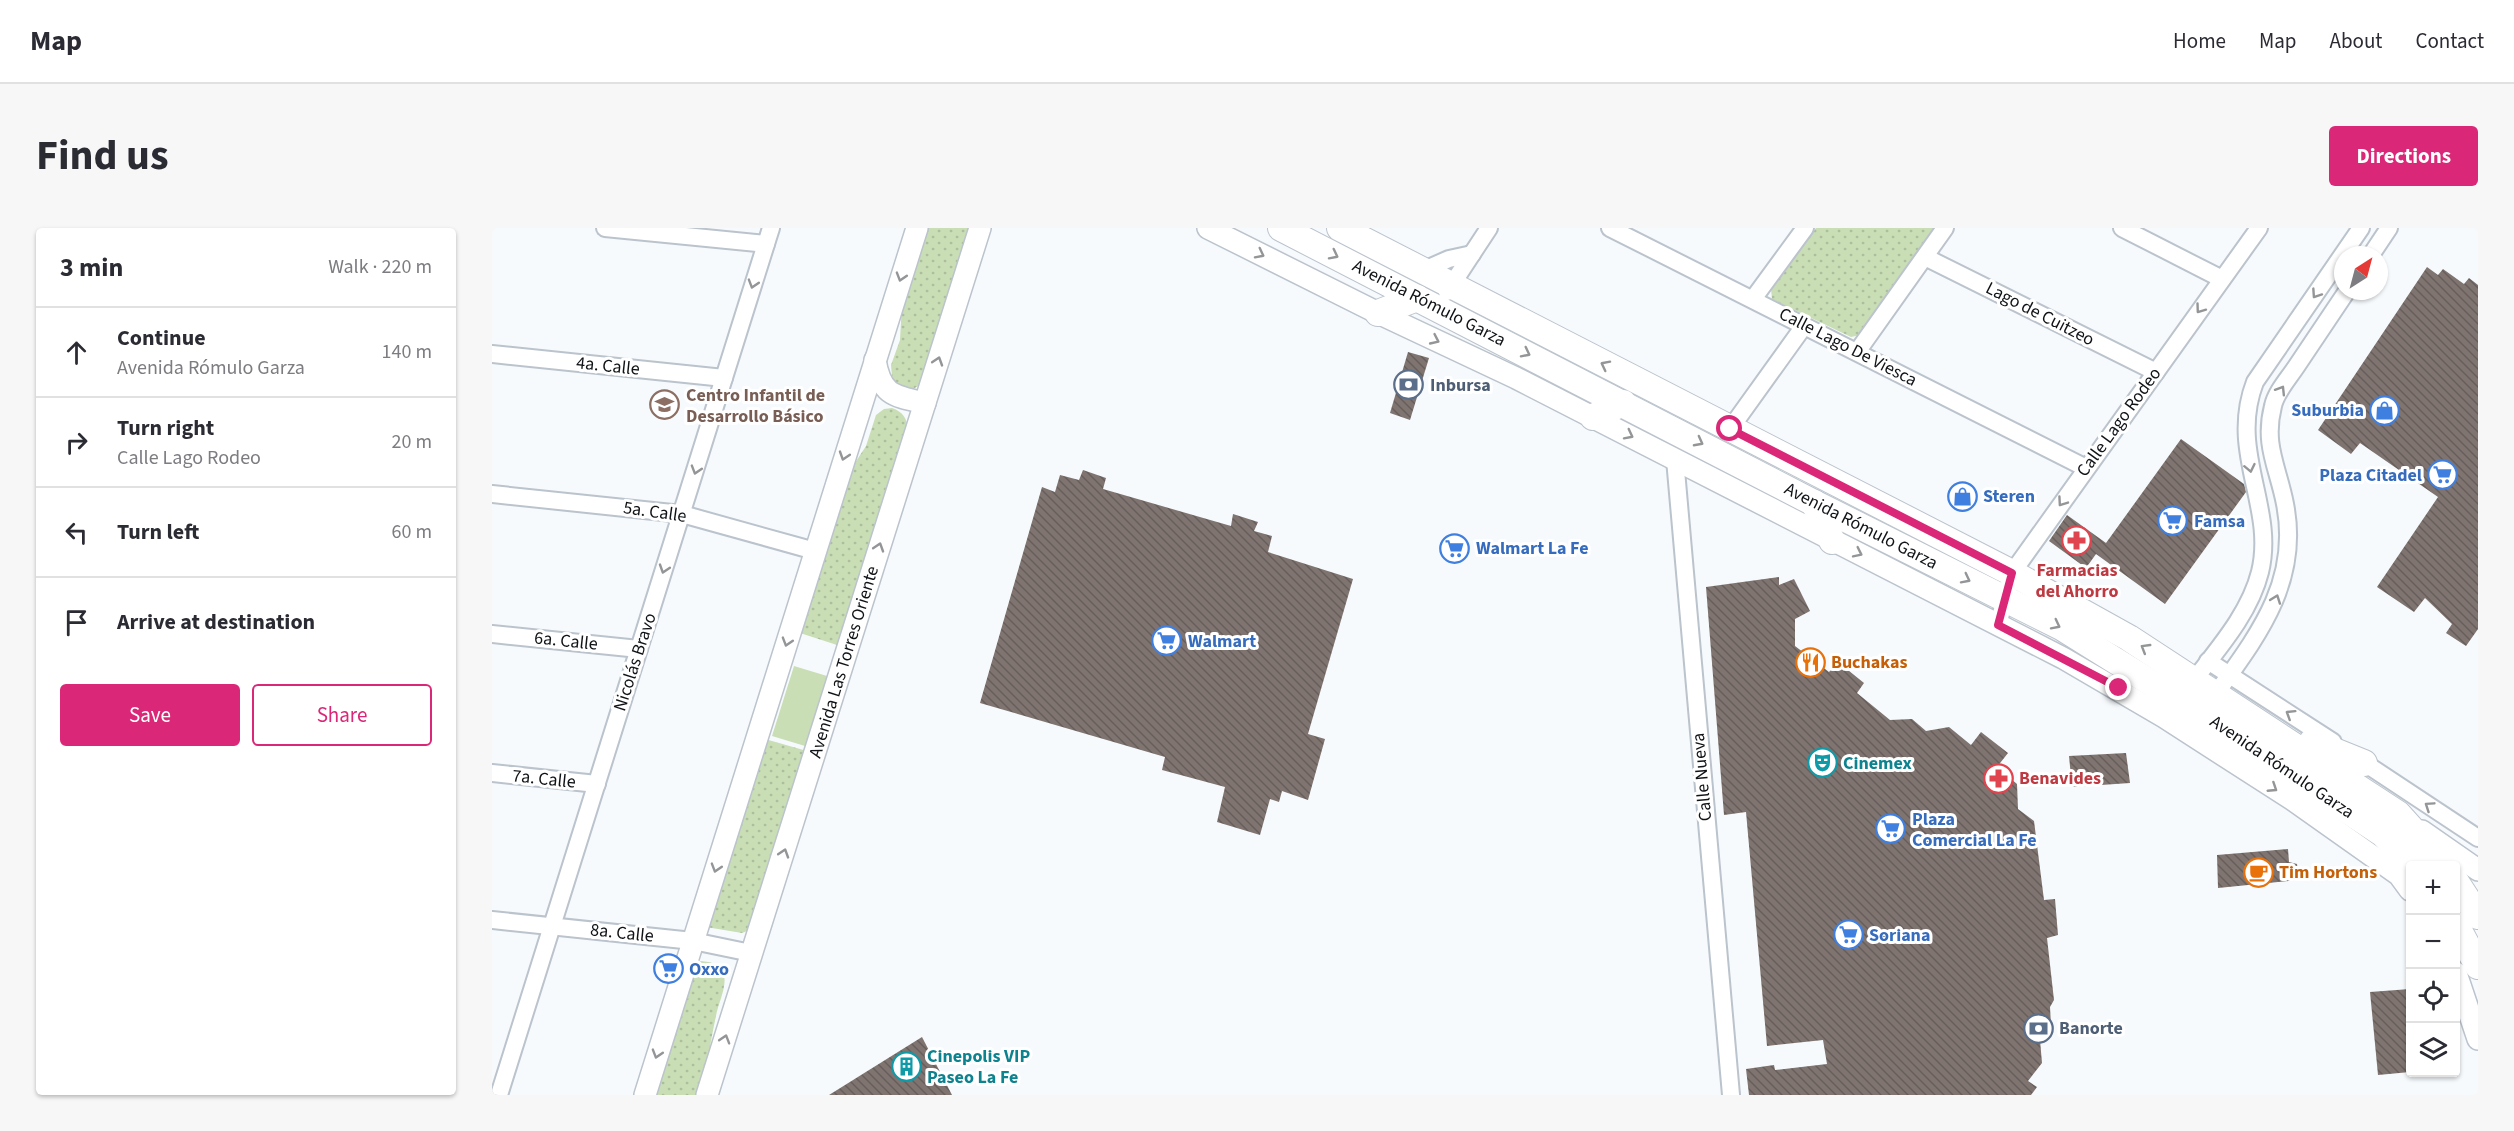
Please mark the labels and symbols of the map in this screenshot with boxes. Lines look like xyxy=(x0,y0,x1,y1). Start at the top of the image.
north arrow xyxy=(2334,246,2388,300)
one-way arrow xyxy=(1254,247,1265,259)
one-way arrow xyxy=(1327,247,1338,259)
street label: Avenida Rómulo Garza xyxy=(1348,254,1510,352)
one-way arrow xyxy=(896,271,909,282)
street label: Lago de Cuitzeo xyxy=(1981,276,2099,352)
one-way arrow xyxy=(748,278,761,289)
one-way arrow xyxy=(2312,287,2323,298)
street label: Calle Lago De Viesca xyxy=(1775,301,1921,393)
one-way arrow xyxy=(2196,303,2207,314)
one-way arrow xyxy=(1428,333,1439,345)
one-way arrow xyxy=(1520,346,1530,357)
street label: 4a. Calle xyxy=(575,350,641,382)
one-way arrow xyxy=(931,356,943,367)
one-way arrow xyxy=(1600,360,1611,372)
street label: Calle Lago Rodeo xyxy=(2071,362,2167,482)
bank icon: Inbursa xyxy=(1393,369,1425,401)
place label: Inbursa xyxy=(1430,373,1491,398)
place label: Centro Infantil de Desarrollo Básico xyxy=(686,383,825,429)
one-way arrow xyxy=(2273,386,2285,396)
school or university icon: Centro Infantil de Desarrollo Básico xyxy=(649,389,681,421)
shop icon: Suburbia xyxy=(2369,394,2401,426)
place label: Suburbia xyxy=(2291,398,2364,423)
route start xyxy=(1716,415,1742,441)
one-way arrow xyxy=(1622,428,1633,440)
one-way arrow xyxy=(1693,435,1704,446)
one-way arrow xyxy=(839,450,852,461)
supermarket icon: Plaza Citadel xyxy=(2427,459,2459,491)
one-way arrow xyxy=(2243,463,2256,473)
place label: Plaza Citadel xyxy=(2319,463,2422,488)
one-way arrow xyxy=(690,464,703,475)
street label: Avenida Rómulo Garza xyxy=(1780,477,1942,575)
shop icon: Steren xyxy=(1946,480,1978,512)
place label: Steren xyxy=(1983,484,2035,509)
street label: 5a. Calle xyxy=(622,495,688,529)
one-way arrow xyxy=(2058,495,2069,506)
supermarket icon: Famsa xyxy=(2157,505,2189,537)
place label: Famsa xyxy=(2194,509,2245,534)
pharmacy icon: Farmacias del Ahorro xyxy=(2061,525,2093,557)
supermarket icon: Walmart La Fe xyxy=(1439,532,1471,564)
place label: Walmart La Fe xyxy=(1476,536,1588,561)
one-way arrow xyxy=(872,542,884,553)
one-way arrow xyxy=(1852,546,1863,558)
place label: Farmacias del Ahorro xyxy=(2035,558,2119,604)
one-way arrow xyxy=(659,563,672,574)
street label: Avenida Las Torres Oriente xyxy=(803,563,885,761)
one-way arrow xyxy=(1960,572,1971,584)
one-way arrow xyxy=(2268,594,2281,605)
street label: Nicolás Bravo xyxy=(607,610,663,714)
one-way arrow xyxy=(2049,617,2060,629)
street label: 6a. Calle xyxy=(533,625,599,657)
supermarket icon: Walmart xyxy=(1151,625,1183,657)
place label: Walmart xyxy=(1188,629,1256,654)
one-way arrow xyxy=(782,636,794,647)
one-way arrow xyxy=(2141,643,2151,655)
restaurant icon: Buchakas xyxy=(1794,646,1826,678)
place label: Buchakas xyxy=(1831,650,1907,675)
route end xyxy=(2105,674,2131,700)
street label: Avenida Rómulo Garza xyxy=(2205,709,2359,825)
one-way arrow xyxy=(2286,710,2296,722)
street label: Calle Nueva xyxy=(1686,732,1718,822)
theatre icon: Cinemex xyxy=(1806,747,1838,779)
place label: Cinemex xyxy=(1843,751,1912,776)
pharmacy icon: Benavides xyxy=(1982,762,2014,794)
street label: 7a. Calle xyxy=(511,763,577,795)
place label: Benavides xyxy=(2019,766,2101,791)
one-way arrow xyxy=(2267,780,2277,792)
one-way arrow xyxy=(2425,802,2436,813)
place label: Plaza Comercial La Fe xyxy=(1912,807,2037,853)
supermarket icon: Plaza Comercial La Fe xyxy=(1875,813,1907,845)
one-way arrow xyxy=(777,848,789,859)
cafe icon: Tim Hortons xyxy=(2242,856,2274,888)
place label: Tim Hortons xyxy=(2279,860,2377,885)
one-way arrow xyxy=(711,862,724,873)
street label: 8a. Calle xyxy=(589,917,655,949)
supermarket icon: Soriana xyxy=(1832,919,1864,951)
place label: Soriana xyxy=(1869,923,1930,948)
supermarket icon: Oxxo xyxy=(652,953,684,985)
place label: Oxxo xyxy=(689,957,729,982)
bank icon: Banorte xyxy=(2022,1012,2054,1044)
place label: Banorte xyxy=(2059,1016,2123,1041)
one-way arrow xyxy=(718,1034,730,1045)
place label: Cinepolis VIP Paseo La Fe xyxy=(927,1044,1030,1090)
one-way arrow xyxy=(652,1048,665,1059)
building icon: Cinepolis VIP Paseo La Fe xyxy=(890,1050,922,1082)

